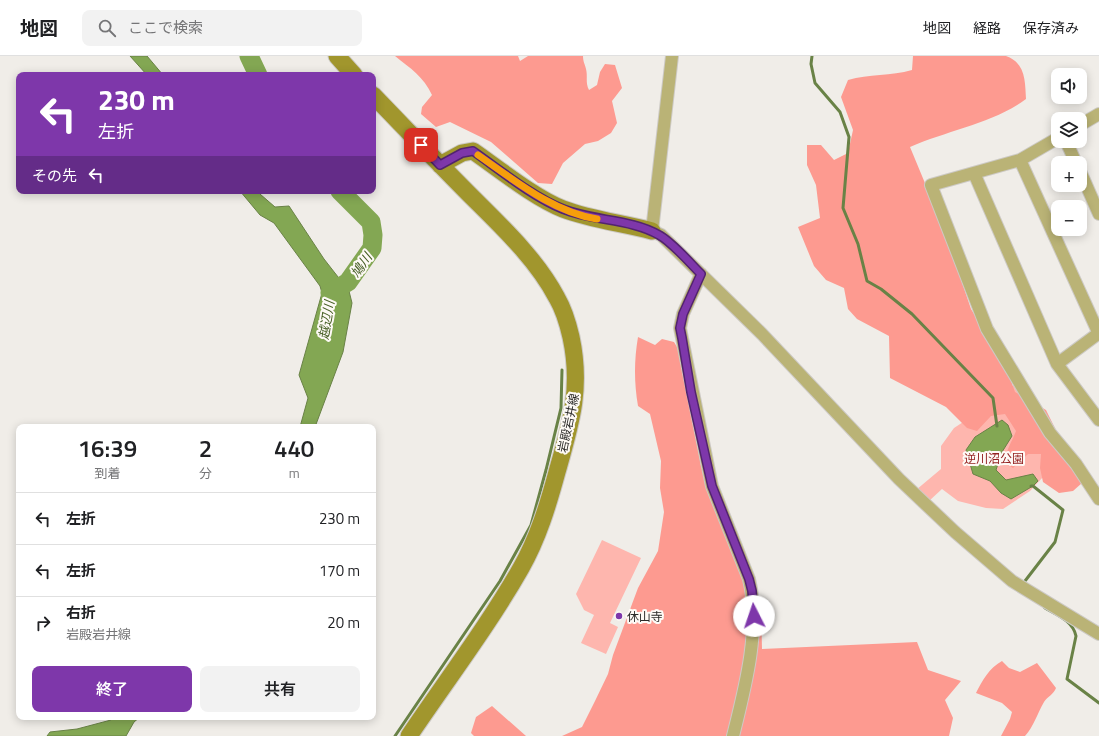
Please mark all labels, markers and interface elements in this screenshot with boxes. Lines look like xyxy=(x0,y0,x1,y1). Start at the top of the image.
search box xyxy=(82,10,362,46)
text: 地図 xyxy=(20,13,58,42)
text: ここで検索 xyxy=(128,16,203,39)
icon: search xyxy=(96,17,118,39)
text: 地図 xyxy=(923,17,951,38)
text: 経路 xyxy=(973,17,1001,38)
text: 保存済み xyxy=(1023,17,1079,38)
map controls xyxy=(1051,68,1087,236)
button: sound xyxy=(1051,68,1087,104)
text: 230 m xyxy=(98,78,175,121)
icon: left xyxy=(32,88,84,140)
button: layers xyxy=(1051,112,1087,148)
text: 左折 xyxy=(98,118,134,145)
pin xyxy=(404,128,438,162)
icon: arrive xyxy=(410,134,432,156)
button: + xyxy=(1051,156,1087,192)
text: その先 xyxy=(32,164,77,187)
icon: left xyxy=(85,164,107,186)
button: − xyxy=(1051,200,1087,236)
water label: 鳩川 xyxy=(345,247,378,281)
water label: 越辺川 xyxy=(313,297,339,341)
street label: 岩殿岩井線 xyxy=(552,392,584,454)
text: 16:39 xyxy=(78,430,137,466)
text: 2 xyxy=(199,430,212,466)
text: 440 xyxy=(274,430,314,466)
park label: 逆川沼公園 xyxy=(964,449,1024,468)
text: 到着 xyxy=(94,463,120,483)
text: 分 xyxy=(199,463,212,483)
text: m xyxy=(289,463,300,483)
text: 左折 xyxy=(66,507,96,530)
text: 230 m xyxy=(319,507,360,530)
icon: left xyxy=(32,508,54,530)
text: 左折 xyxy=(66,559,96,582)
text: 170 m xyxy=(319,559,360,582)
icon: left xyxy=(32,560,54,582)
position arrow xyxy=(733,595,775,637)
text: 右折 xyxy=(66,601,96,624)
place label: 休山寺 xyxy=(627,607,663,626)
text: 20 m xyxy=(327,611,360,634)
marker: 休山寺 xyxy=(614,611,624,621)
icon: right xyxy=(32,612,54,634)
text: 岩殿岩井線 xyxy=(66,624,131,644)
button: 終了 xyxy=(32,666,192,712)
button: 共有 xyxy=(200,666,360,712)

